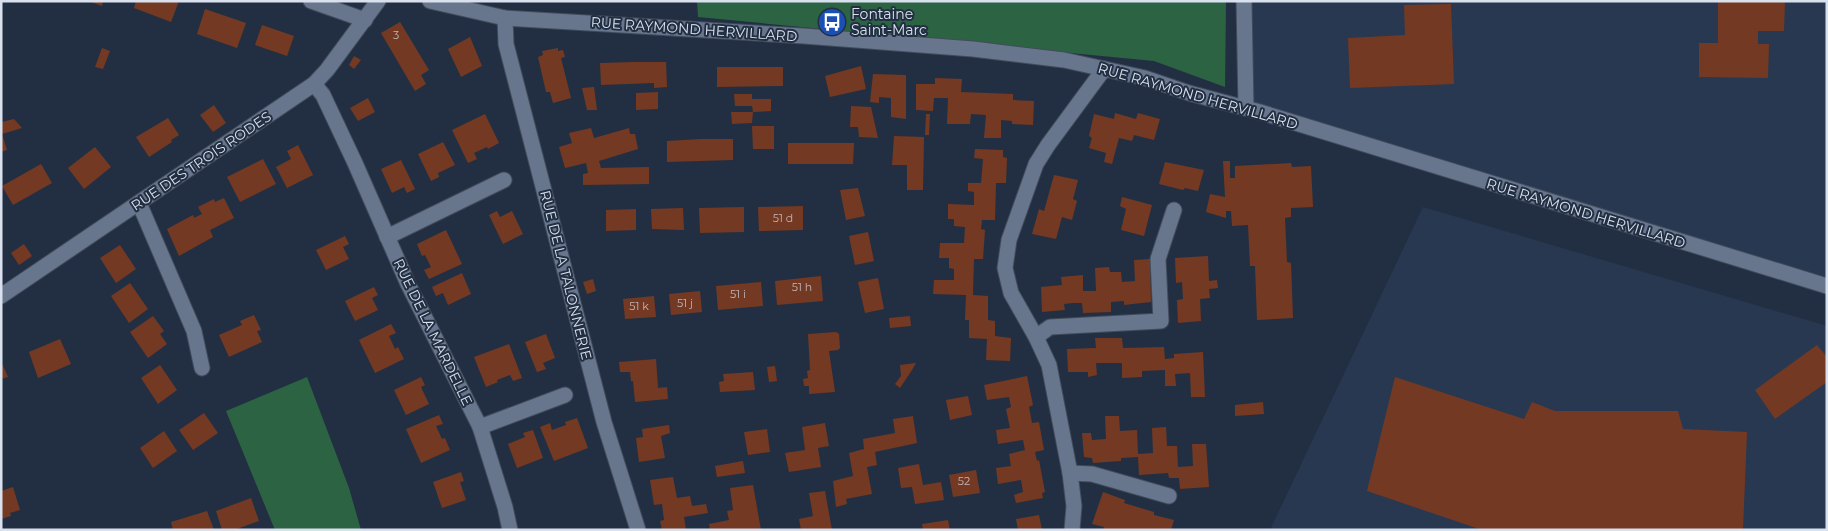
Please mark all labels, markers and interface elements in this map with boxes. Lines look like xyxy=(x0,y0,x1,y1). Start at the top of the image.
place label: Fontaine Saint-Marc xyxy=(851,5,927,39)
bus stop icon: Fontaine Saint-Marc xyxy=(817,7,847,37)
street label: RUE RAYMOND HERVILLARD xyxy=(590,13,798,45)
house number: 3 xyxy=(393,28,399,42)
street label: RUE RAYMOND HERVILLARD xyxy=(1096,59,1300,133)
street label: RUE DES TROIS RODES xyxy=(127,107,275,215)
street label: RUE RAYMOND HERVILLARD xyxy=(1484,174,1688,252)
street label: RUE DE LA TALONNERIE xyxy=(536,188,596,362)
house number: 51 d xyxy=(773,211,793,225)
street label: RUE DE LA MARDELLE xyxy=(390,256,476,408)
house number: 51 h xyxy=(792,280,812,294)
house number: 51 i xyxy=(730,287,746,301)
house number: 51 j xyxy=(677,296,693,310)
house number: 51 k xyxy=(629,299,649,313)
house number: 52 xyxy=(958,474,970,488)

